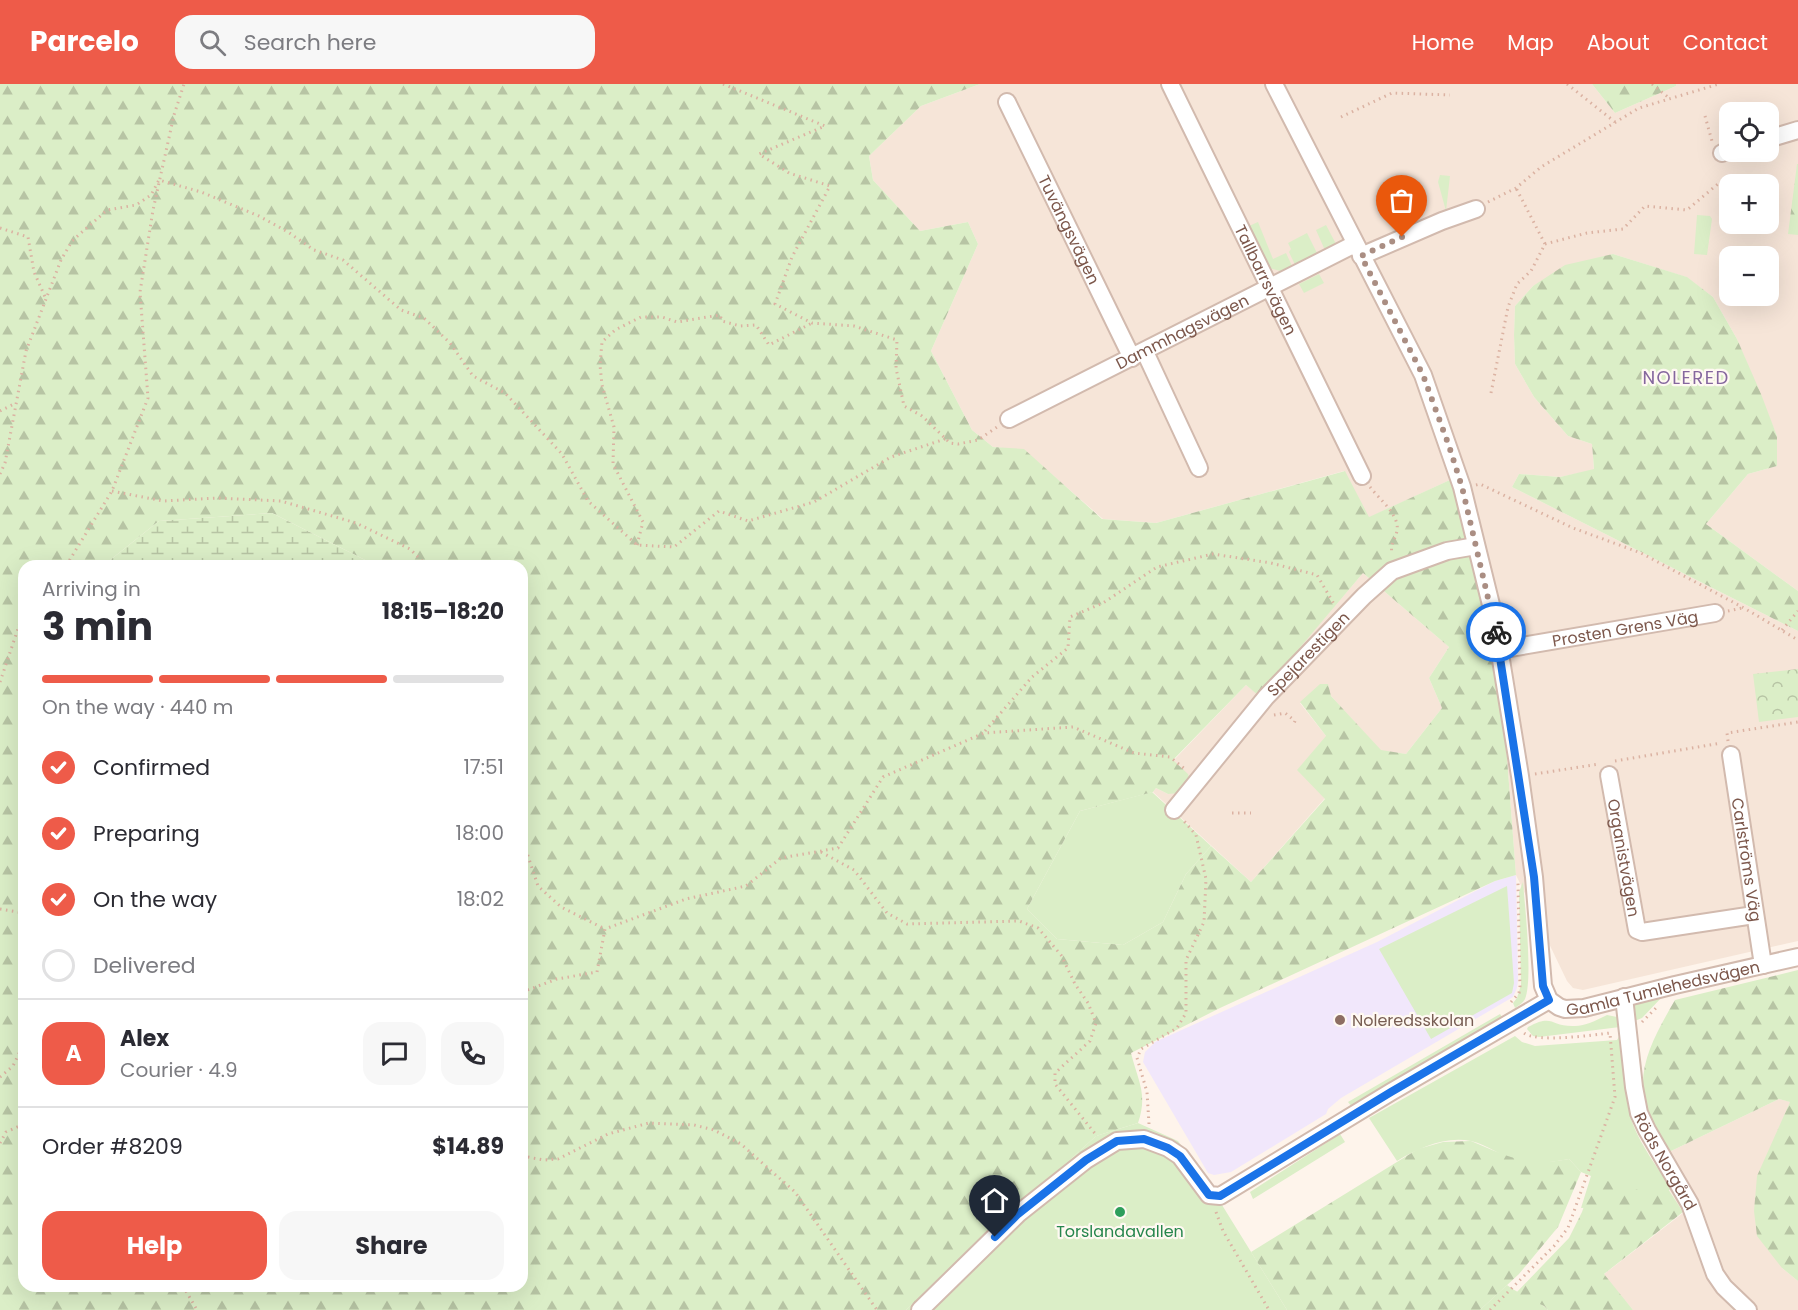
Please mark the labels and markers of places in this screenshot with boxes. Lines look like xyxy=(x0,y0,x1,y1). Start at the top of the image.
pin xyxy=(1376,175,1427,237)
place label: Noleredsskolan xyxy=(1352,1009,1474,1032)
marker: Noleredsskolan xyxy=(1333,1013,1347,1027)
pin xyxy=(969,1175,1020,1237)
marker: Torslandavallen xyxy=(1113,1205,1127,1219)
place label: Torslandavallen xyxy=(1056,1220,1184,1243)

